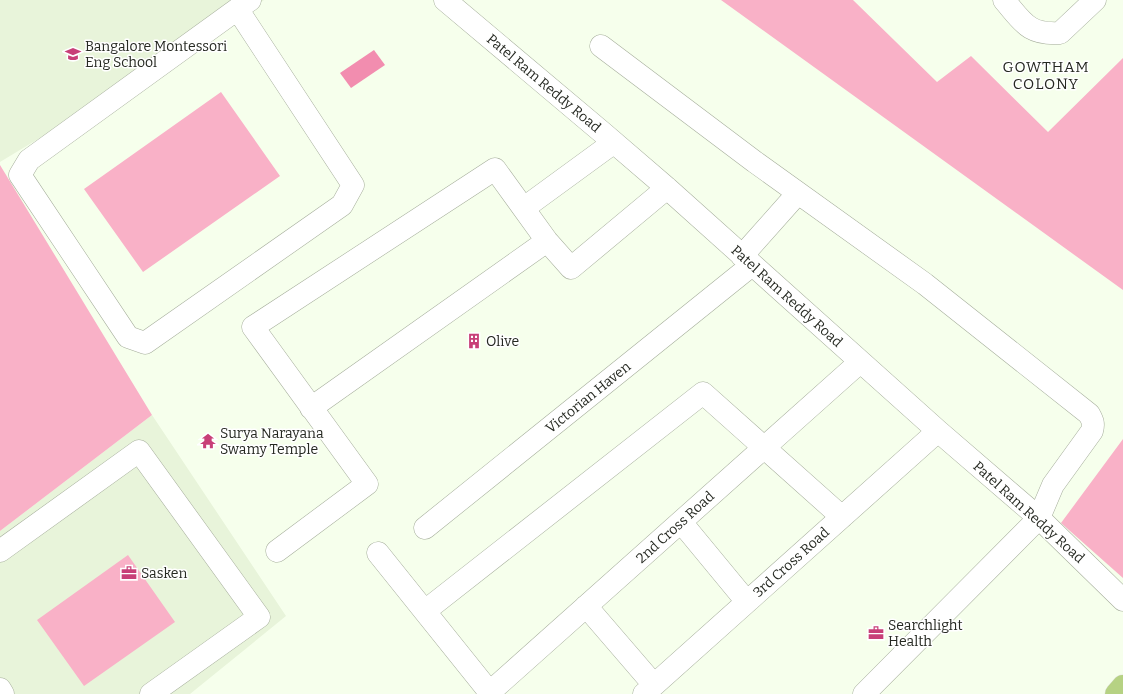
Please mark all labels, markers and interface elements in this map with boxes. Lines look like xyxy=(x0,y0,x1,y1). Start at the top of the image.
street label: Patel Ram Reddy Road xyxy=(483,31,604,136)
place label: Bangalore Montessori Eng School xyxy=(85,38,227,71)
school or university icon: Bangalore Montessori Eng School xyxy=(64,45,82,63)
district label: GOWTHAM COLONY xyxy=(1002,58,1090,93)
street label: Patel Ram Reddy Road xyxy=(728,242,846,351)
building icon: Olive xyxy=(465,332,483,350)
place label: Olive xyxy=(486,333,519,350)
street label: Victorian Haven xyxy=(542,358,634,437)
place label: Surya Narayana Swamy Temple xyxy=(220,425,324,458)
temple icon: Surya Narayana Swamy Temple xyxy=(199,432,217,450)
street label: Patel Ram Reddy Road xyxy=(970,458,1088,567)
street label: 2nd Cross Road xyxy=(633,488,718,567)
street label: 3rd Cross Road xyxy=(750,524,833,601)
office icon: Sasken xyxy=(120,564,138,582)
place label: Sasken xyxy=(141,565,188,582)
place label: Searchlight Health xyxy=(888,617,963,650)
office icon: Searchlight Health xyxy=(867,624,885,642)

